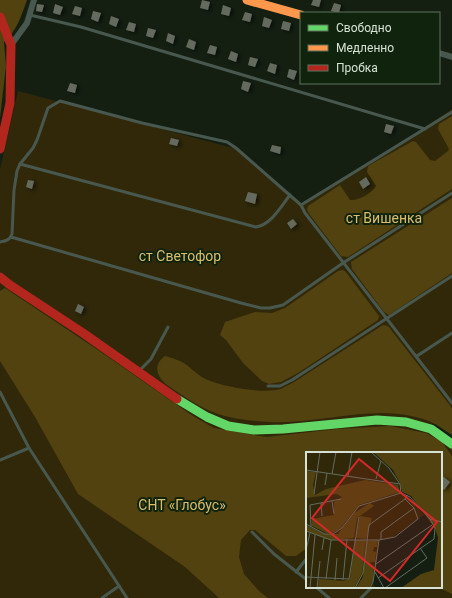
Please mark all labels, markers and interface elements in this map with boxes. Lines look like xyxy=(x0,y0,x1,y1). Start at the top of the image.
legend xyxy=(300,12,440,84)
text: Свободно xyxy=(336,21,392,35)
text: Медленно xyxy=(336,41,394,55)
text: Пробка xyxy=(336,61,378,75)
park label: ст Вишенка xyxy=(346,210,422,226)
park label: ст Светофор xyxy=(139,248,221,264)
inset map xyxy=(306,452,442,588)
park label: СНТ «Глобус» xyxy=(138,497,226,513)

